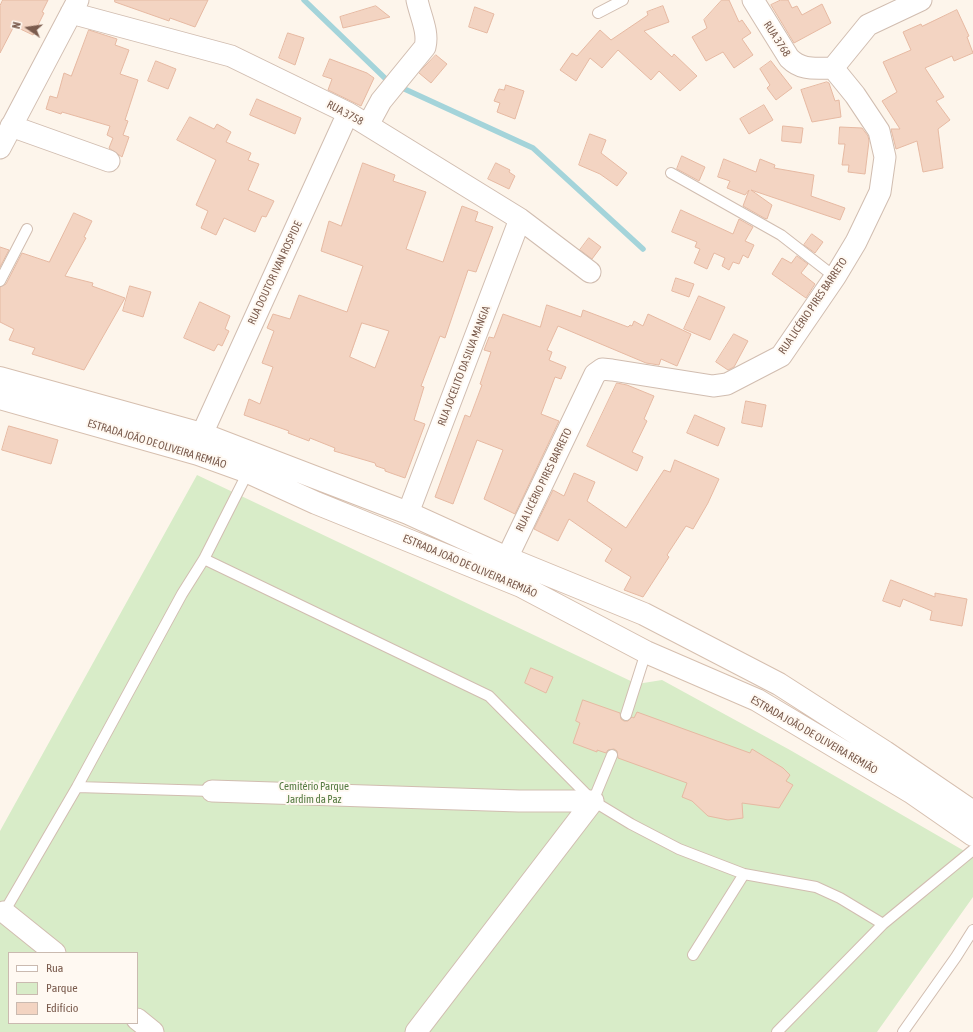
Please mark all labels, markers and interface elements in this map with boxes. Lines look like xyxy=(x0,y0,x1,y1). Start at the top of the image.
north arrow xyxy=(8,8,48,48)
street label: RUA 3768 xyxy=(761,19,793,59)
text: N xyxy=(10,21,23,30)
street label: RUA 3758 xyxy=(324,98,366,128)
street label: RUA DOUTOR IVAN ROSPIDE xyxy=(245,219,305,327)
street label: RUA LICÉRIO PIRES BARRETO xyxy=(776,255,850,357)
street label: RUA JOCELITO DA SILVA MANGIA xyxy=(435,304,493,428)
street label: ESTRADA JOÃO DE OLIVEIRA REMIÃO xyxy=(86,417,228,471)
street label: RUA LICÉRIO PIRES BARRETO xyxy=(513,426,575,534)
street label: ESTRADA JOÃO DE OLIVEIRA REMIÃO xyxy=(401,532,539,600)
street label: ESTRADA JOÃO DE OLIVEIRA REMIÃO xyxy=(748,693,880,777)
park label: Cemitério Parque Jardim da Paz xyxy=(279,780,349,806)
legend xyxy=(8,952,138,1024)
text: Rua xyxy=(46,961,63,975)
text: Parque xyxy=(46,981,78,995)
text: Edifício xyxy=(46,1001,78,1015)

